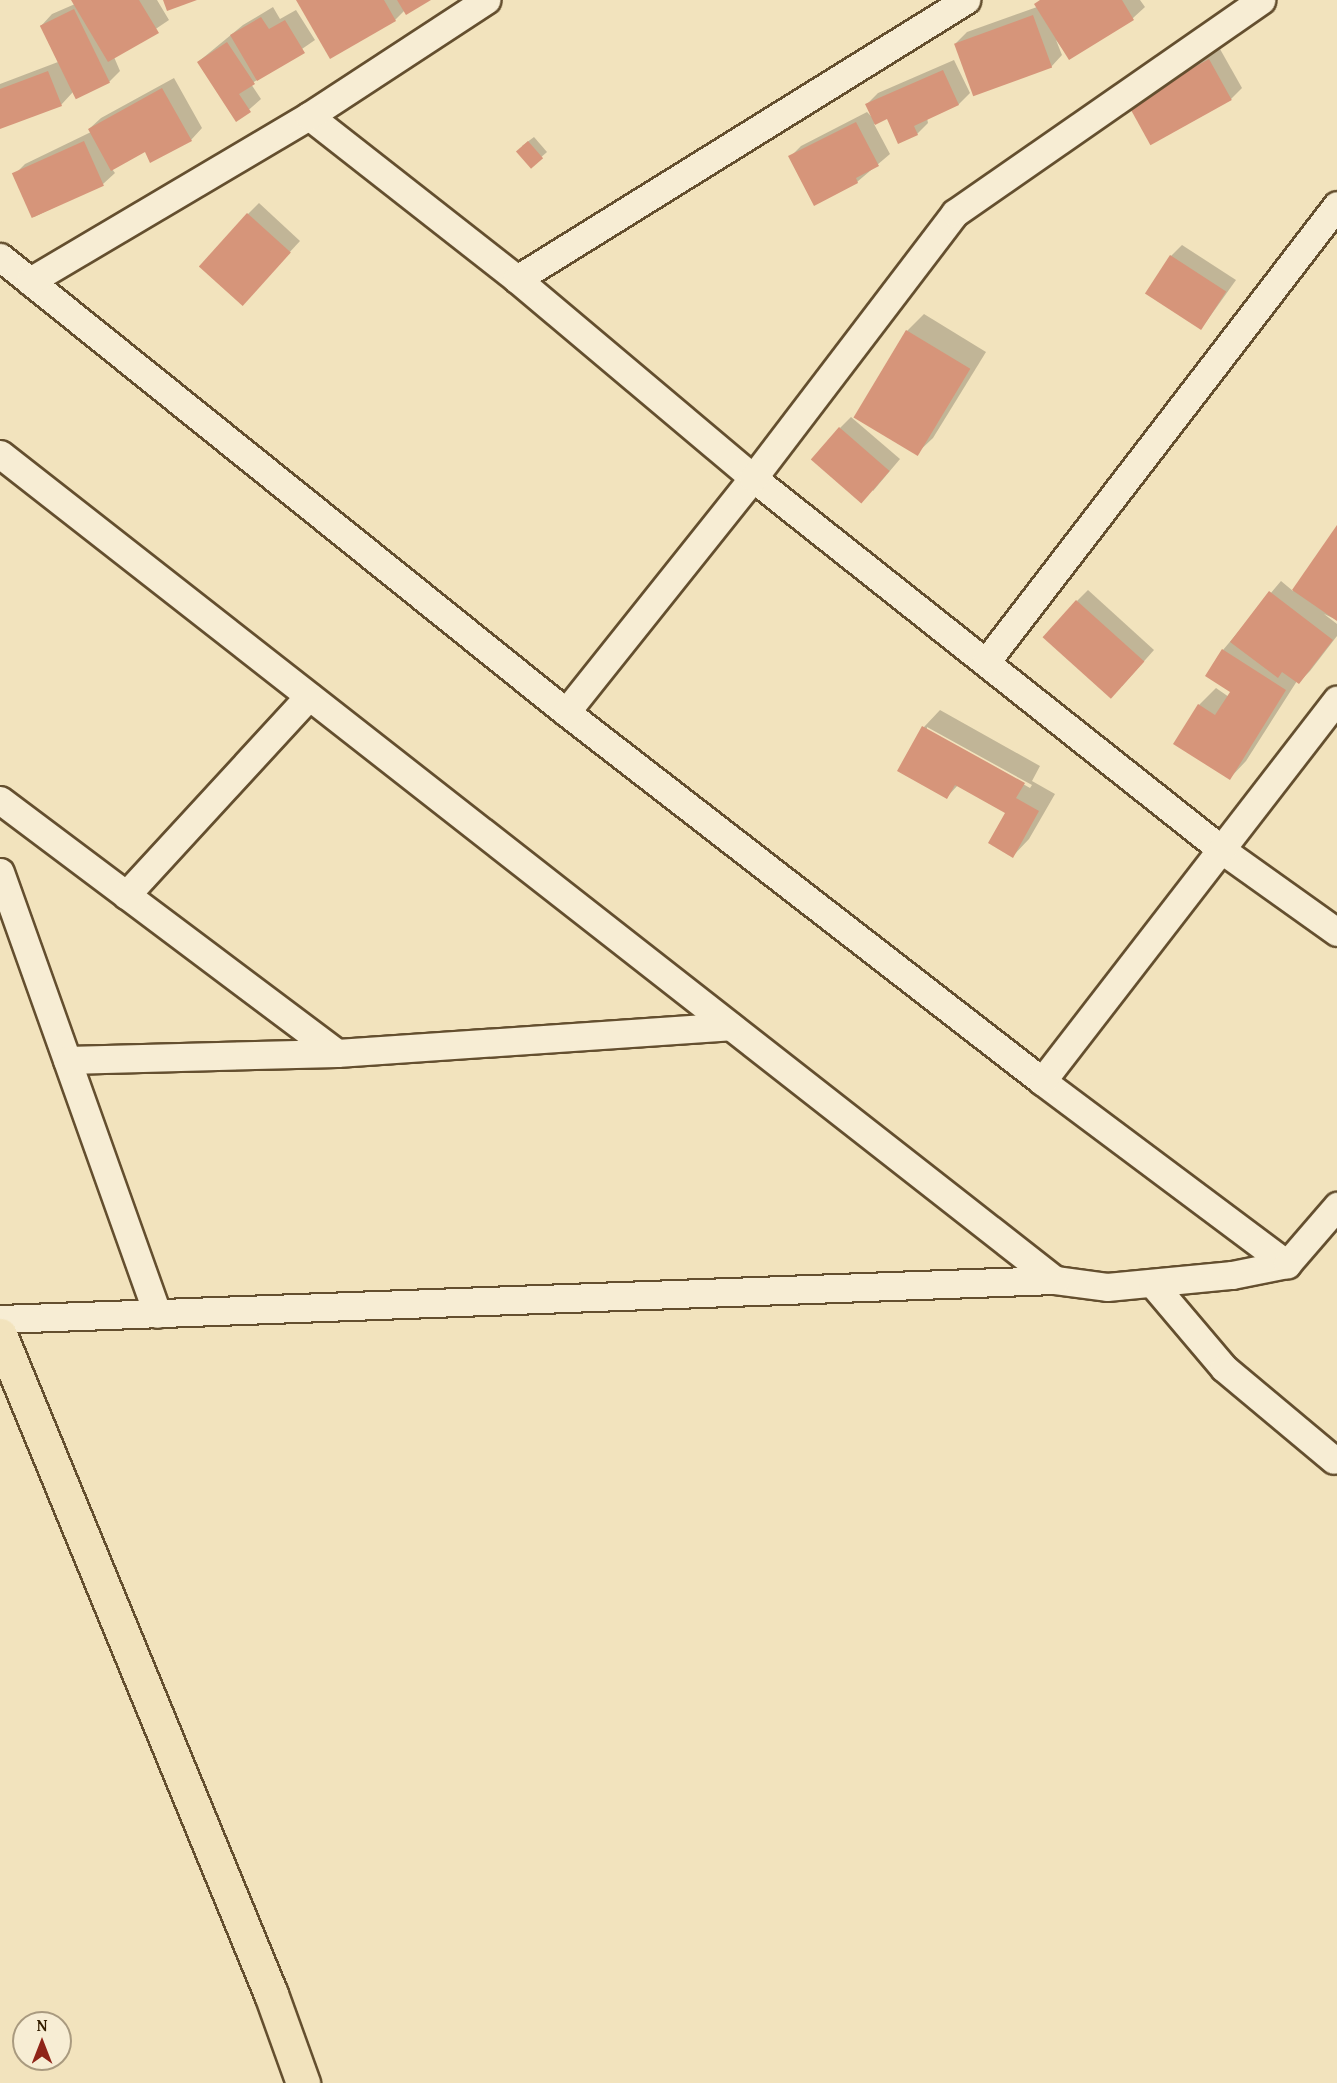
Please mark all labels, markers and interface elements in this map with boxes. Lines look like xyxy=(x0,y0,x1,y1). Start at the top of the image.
north arrow xyxy=(12,2011,72,2071)
text: N xyxy=(37,2013,47,2037)

